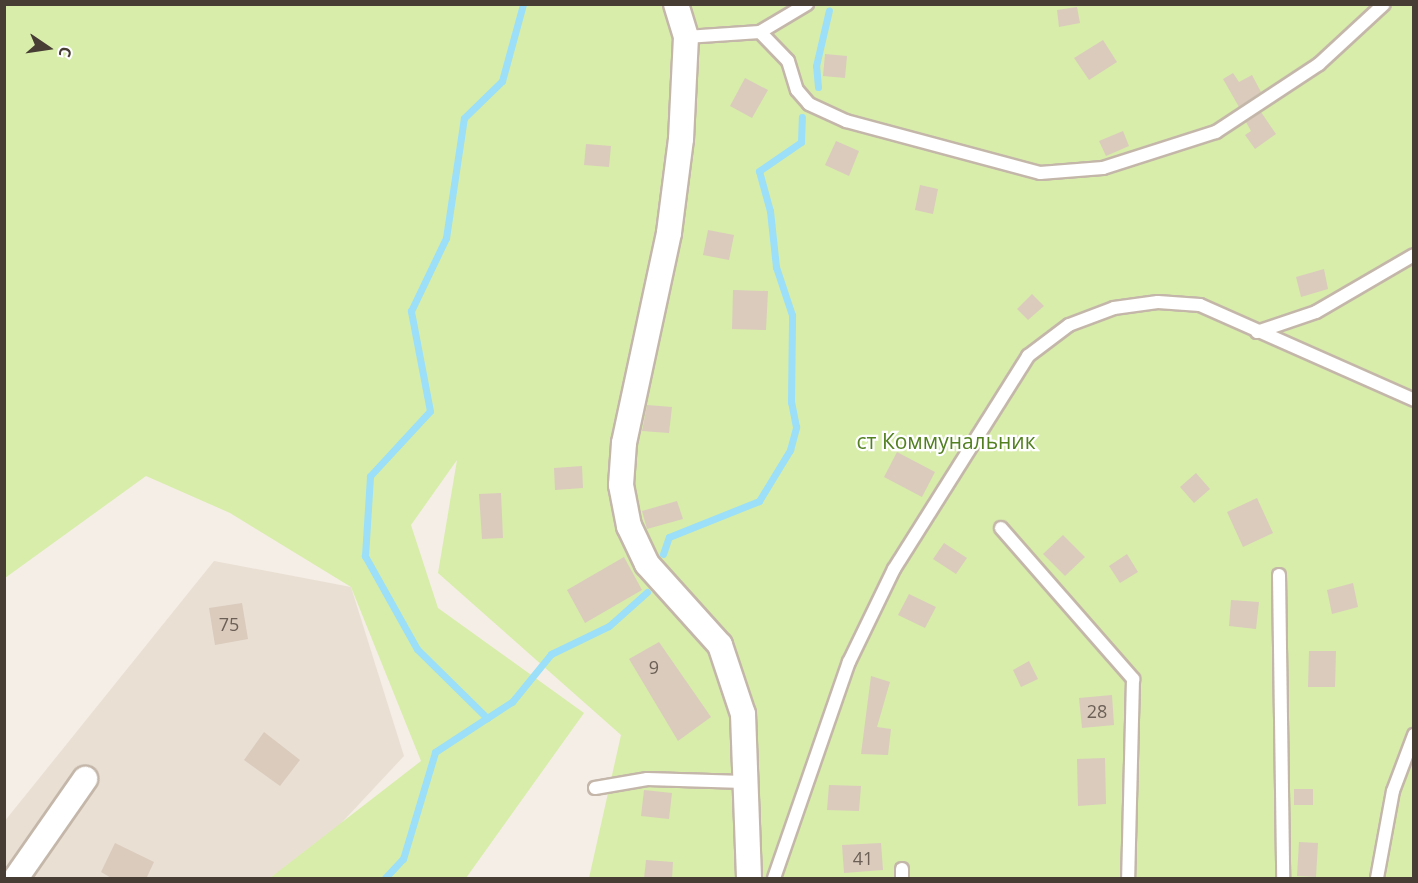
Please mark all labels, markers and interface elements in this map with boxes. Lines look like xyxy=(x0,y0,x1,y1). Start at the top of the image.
north arrow xyxy=(18,18,78,78)
text: С xyxy=(54,45,77,59)
park label: ст Коммунальник xyxy=(856,428,1036,454)
house number: 75 xyxy=(219,613,239,635)
house number: 9 xyxy=(649,656,659,678)
house number: 28 xyxy=(1087,700,1107,722)
house number: 41 xyxy=(853,847,873,869)

